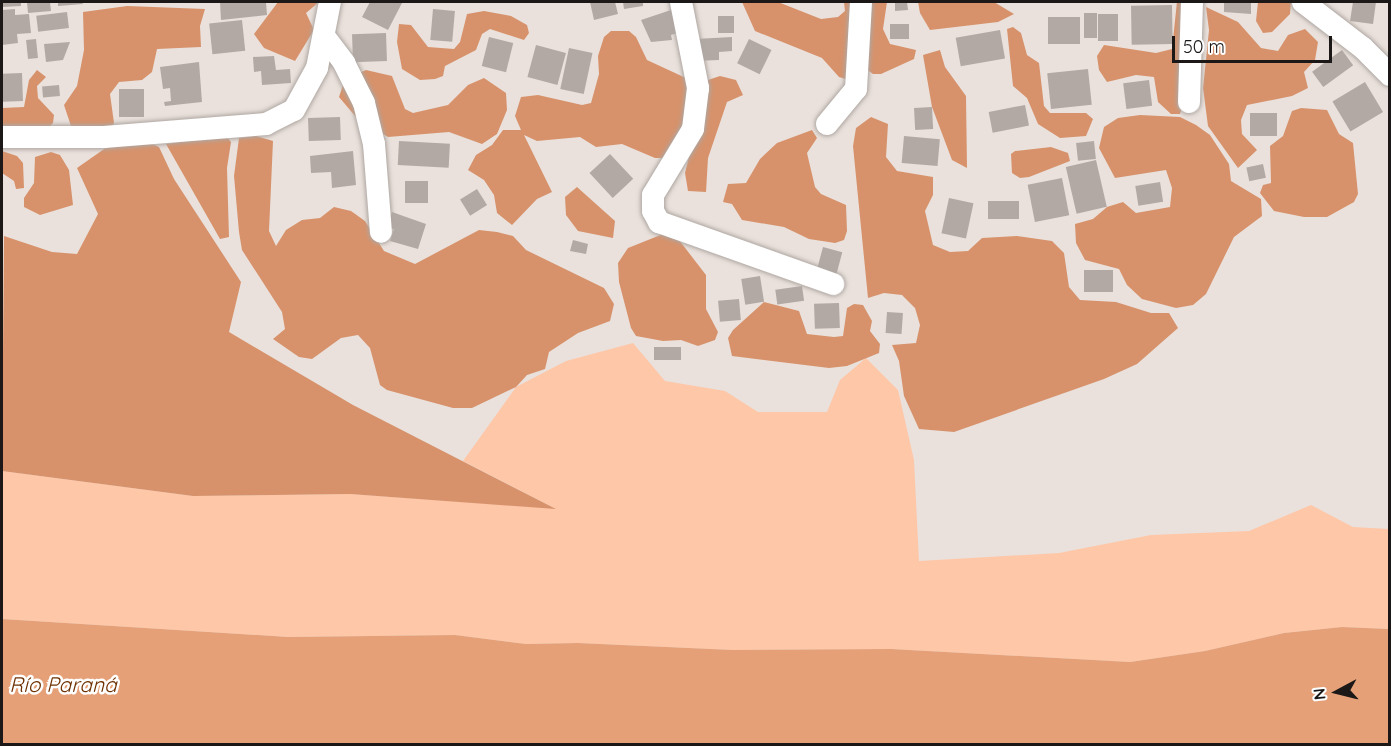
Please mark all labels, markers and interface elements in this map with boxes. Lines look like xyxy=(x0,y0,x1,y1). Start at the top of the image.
scale bar xyxy=(1175,24,1336,62)
text: 50 m xyxy=(1183,35,1225,58)
north arrow xyxy=(1307,662,1367,722)
water label: Río Paraná xyxy=(9,671,117,697)
text: N xyxy=(1308,687,1330,701)

